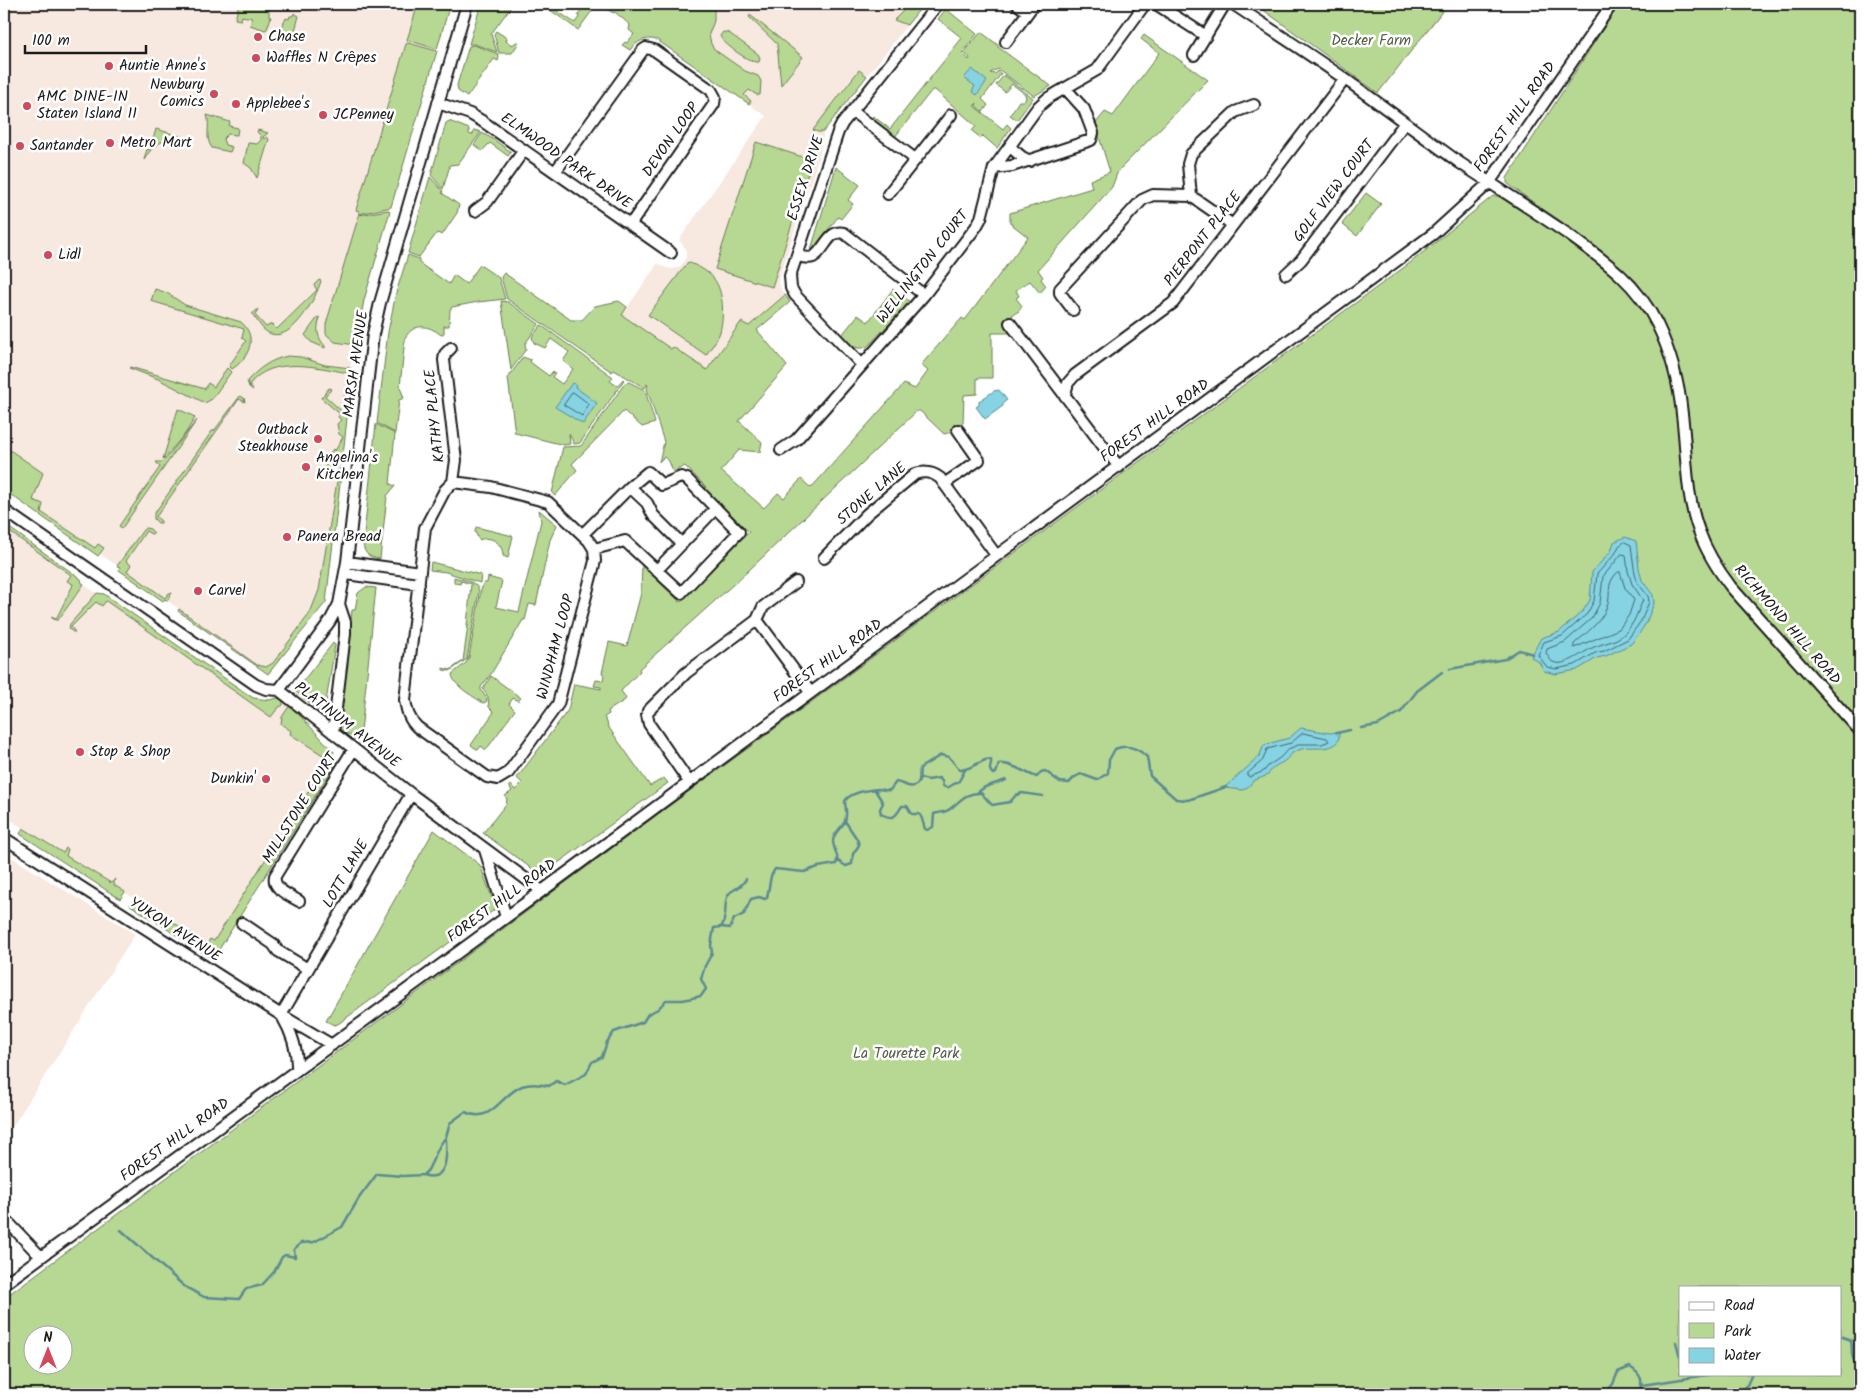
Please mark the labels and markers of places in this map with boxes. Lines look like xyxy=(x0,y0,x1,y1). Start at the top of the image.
place label: Chase xyxy=(268,25,305,49)
marker: Chase xyxy=(252,31,264,43)
place label: Waffles N Crȇpes xyxy=(266,46,377,70)
marker: Waffles N Crȇpes xyxy=(250,52,262,64)
place label: Auntie Anne's xyxy=(119,54,207,78)
marker: Auntie Anne's xyxy=(103,60,115,72)
place label: Newbury Comics xyxy=(150,73,205,114)
place label: AMC DINE-IN Staten Island 11 xyxy=(37,85,137,126)
marker: Newbury Comics xyxy=(208,88,220,100)
place label: Applebee's xyxy=(246,92,310,116)
marker: Applebee's xyxy=(230,98,242,110)
marker: AMC DINE-IN Staten Island 11 xyxy=(21,100,33,112)
place label: JCPenney xyxy=(333,103,395,127)
marker: JCPenney xyxy=(317,109,329,121)
place label: Metro Mart xyxy=(120,131,192,155)
place label: Santander xyxy=(30,134,94,158)
marker: Metro Mart xyxy=(104,137,116,149)
marker: Santander xyxy=(14,140,26,152)
place label: Lidl xyxy=(58,243,81,267)
marker: Lidl xyxy=(42,249,54,261)
place label: Outback Steakhouse xyxy=(238,418,309,459)
marker: Outback Steakhouse xyxy=(312,433,324,445)
place label: Angelina's Kitchen xyxy=(316,446,378,487)
marker: Angelina's Kitchen xyxy=(300,461,312,473)
place label: Panera Bread xyxy=(297,525,381,549)
marker: Panera Bread xyxy=(281,531,293,543)
place label: Carvel xyxy=(208,579,246,603)
marker: Carvel xyxy=(192,585,204,597)
place label: Stop & Shop xyxy=(90,740,170,764)
marker: Stop & Shop xyxy=(74,746,86,758)
place label: Dunkin' xyxy=(210,767,257,791)
marker: Dunkin' xyxy=(260,773,272,785)

